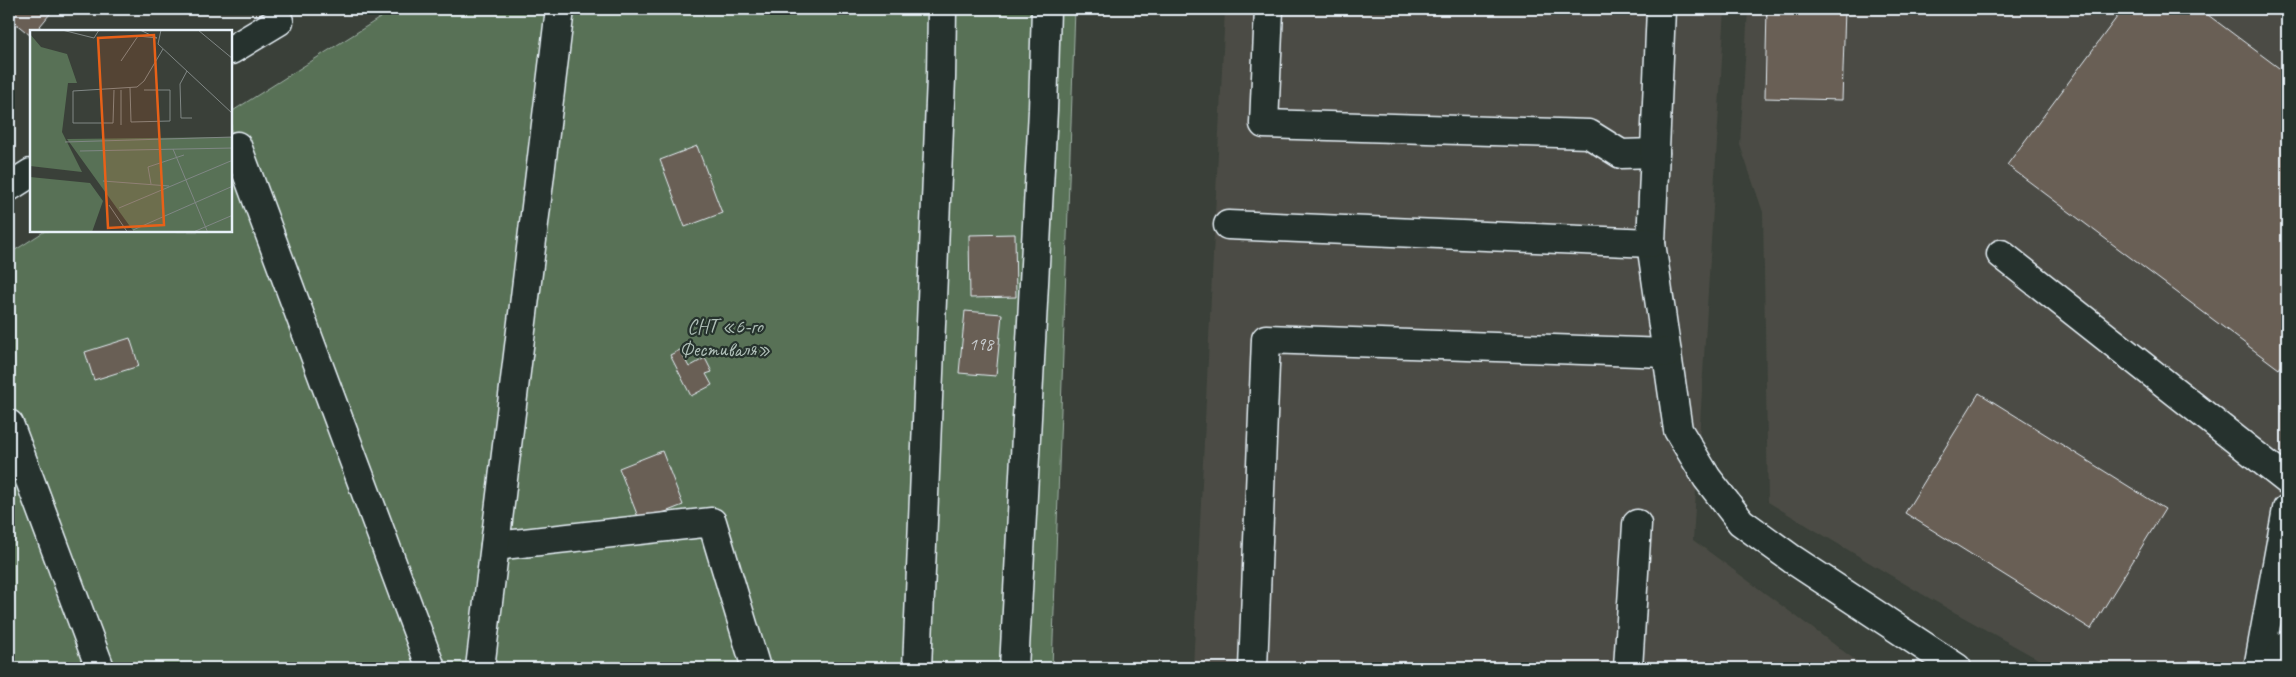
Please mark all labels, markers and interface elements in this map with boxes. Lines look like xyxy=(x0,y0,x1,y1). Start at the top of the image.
inset map xyxy=(30,30,232,232)
park label: СНТ «6-го Фестиваля» xyxy=(680,314,770,362)
house number: 198 xyxy=(969,333,995,355)

